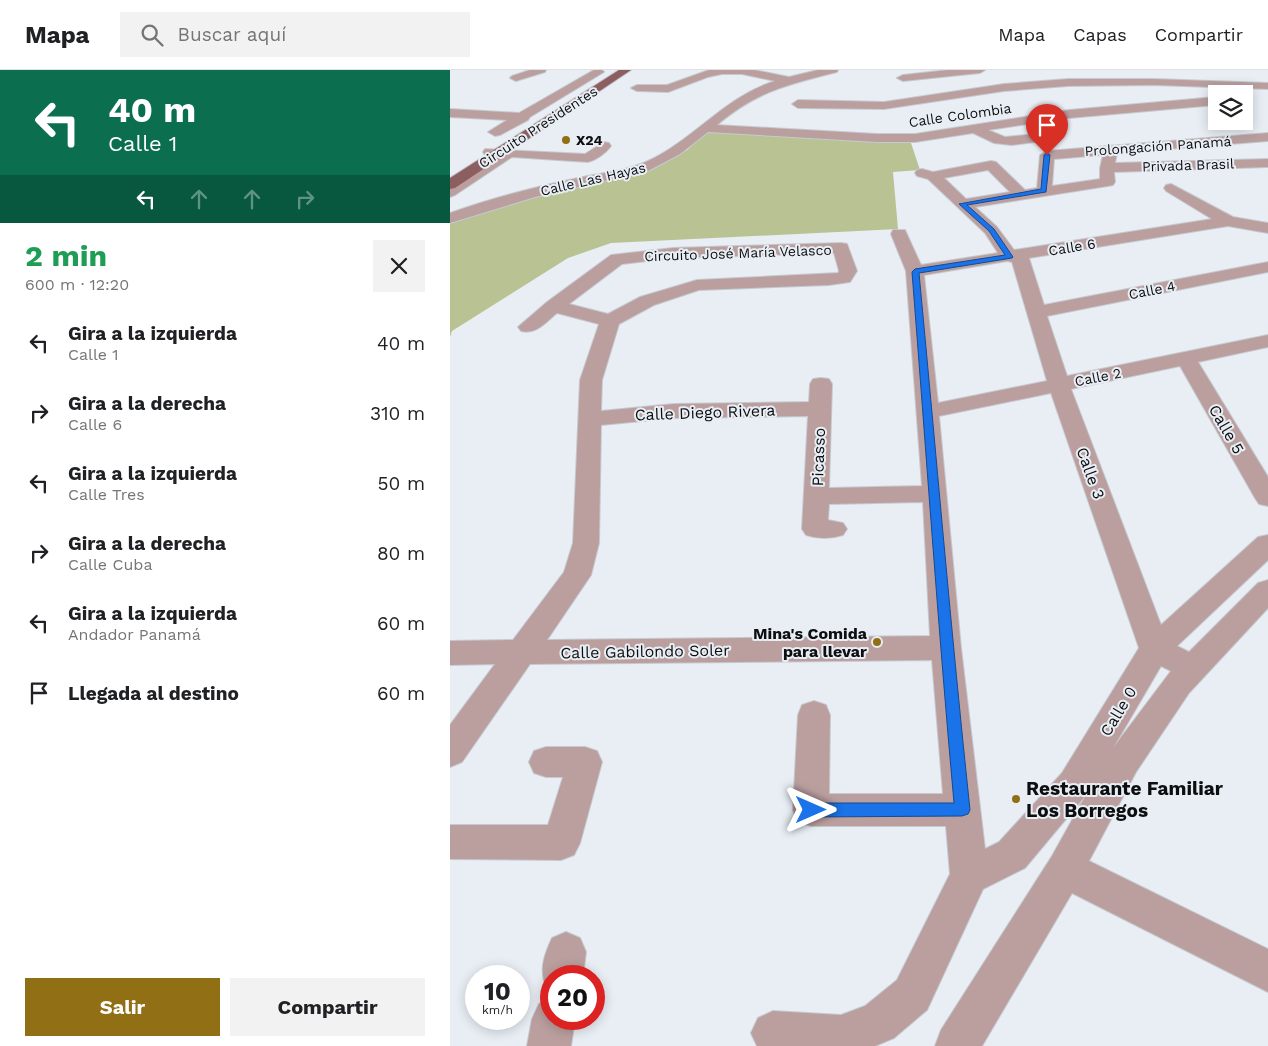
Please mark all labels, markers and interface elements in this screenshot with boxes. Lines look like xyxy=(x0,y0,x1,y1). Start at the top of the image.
search box xyxy=(120,12,470,57)
text: Mapa xyxy=(25,21,90,49)
icon: search xyxy=(138,21,166,49)
text: Buscar aquí xyxy=(178,23,286,46)
text: Mapa xyxy=(998,24,1045,45)
text: Capas xyxy=(1073,24,1127,45)
text: Compartir xyxy=(1155,24,1243,45)
street label: Circuito Presidentes xyxy=(476,83,600,171)
map controls xyxy=(1208,85,1253,130)
button: layers xyxy=(1208,85,1253,130)
text: 40 m xyxy=(108,89,196,131)
icon: left xyxy=(25,90,90,155)
street label: Calle Colombia xyxy=(908,100,1012,130)
pin xyxy=(1026,104,1068,155)
icon: arrive xyxy=(1033,111,1061,139)
text: Calle 1 xyxy=(108,131,177,156)
place label: X24 xyxy=(576,132,603,148)
street label: Prolongación Panamá xyxy=(1084,133,1232,159)
marker: X24 xyxy=(560,134,572,146)
street label: Privada Brasil xyxy=(1142,155,1235,175)
street label: Calle Las Hayas xyxy=(539,159,647,199)
icon: left xyxy=(132,185,160,213)
icon: ahead xyxy=(185,185,213,213)
icon: ahead xyxy=(238,185,266,213)
icon: right xyxy=(291,185,319,213)
street label: Calle 6 xyxy=(1047,235,1097,259)
text: 2 min xyxy=(25,238,107,273)
button: close xyxy=(373,240,425,292)
street label: Circuito José María Velasco xyxy=(644,242,832,264)
text: 600 m · 12:20 xyxy=(25,275,129,294)
street label: Calle 4 xyxy=(1127,278,1177,302)
text: Gira a la izquierda xyxy=(68,322,237,345)
icon: left xyxy=(25,329,53,357)
text: 40 m xyxy=(377,332,425,355)
text: Calle 1 xyxy=(68,345,118,364)
street label: Calle 2 xyxy=(1073,365,1123,389)
text: Gira a la derecha xyxy=(68,392,226,415)
icon: right xyxy=(25,399,53,427)
street label: Calle Diego Rivera xyxy=(634,401,776,424)
street label: Calle 5 xyxy=(1205,401,1248,457)
text: 310 m xyxy=(370,402,425,425)
text: Calle 6 xyxy=(68,415,122,434)
street label: Picasso xyxy=(808,427,829,487)
street label: Calle 3 xyxy=(1072,445,1109,502)
text: Gira a la izquierda xyxy=(68,462,237,485)
icon: left xyxy=(25,469,53,497)
text: 50 m xyxy=(378,472,425,495)
text: Calle Tres xyxy=(68,485,145,504)
text: Gira a la derecha xyxy=(68,532,226,555)
icon: right xyxy=(25,539,53,567)
text: 80 m xyxy=(377,542,425,565)
text: Calle Cuba xyxy=(68,555,152,574)
text: Gira a la izquierda xyxy=(68,602,237,625)
icon: left xyxy=(25,609,53,637)
text: 60 m xyxy=(377,612,425,635)
place label: Mina's Comida para llevar xyxy=(753,624,868,661)
text: Andador Panamá xyxy=(68,625,201,644)
marker: Mina's Comida para llevar xyxy=(871,636,883,648)
street label: Calle Gabilondo Soler xyxy=(560,641,730,662)
icon: arrive xyxy=(25,679,53,707)
text: Llegada al destino xyxy=(68,682,239,705)
text: 60 m xyxy=(377,682,425,705)
street label: Calle 0 xyxy=(1096,683,1141,739)
place label: Restaurante Familiar Los Borregos xyxy=(1026,777,1224,822)
position arrow xyxy=(784,783,836,835)
marker: Restaurante Familiar Los Borregos xyxy=(1010,793,1022,805)
speed limit sign: 20 xyxy=(540,965,605,1030)
text: 10 xyxy=(484,977,511,1006)
button: Salir xyxy=(25,978,220,1036)
button: Compartir xyxy=(230,978,425,1036)
text: km/h xyxy=(482,1003,513,1017)

